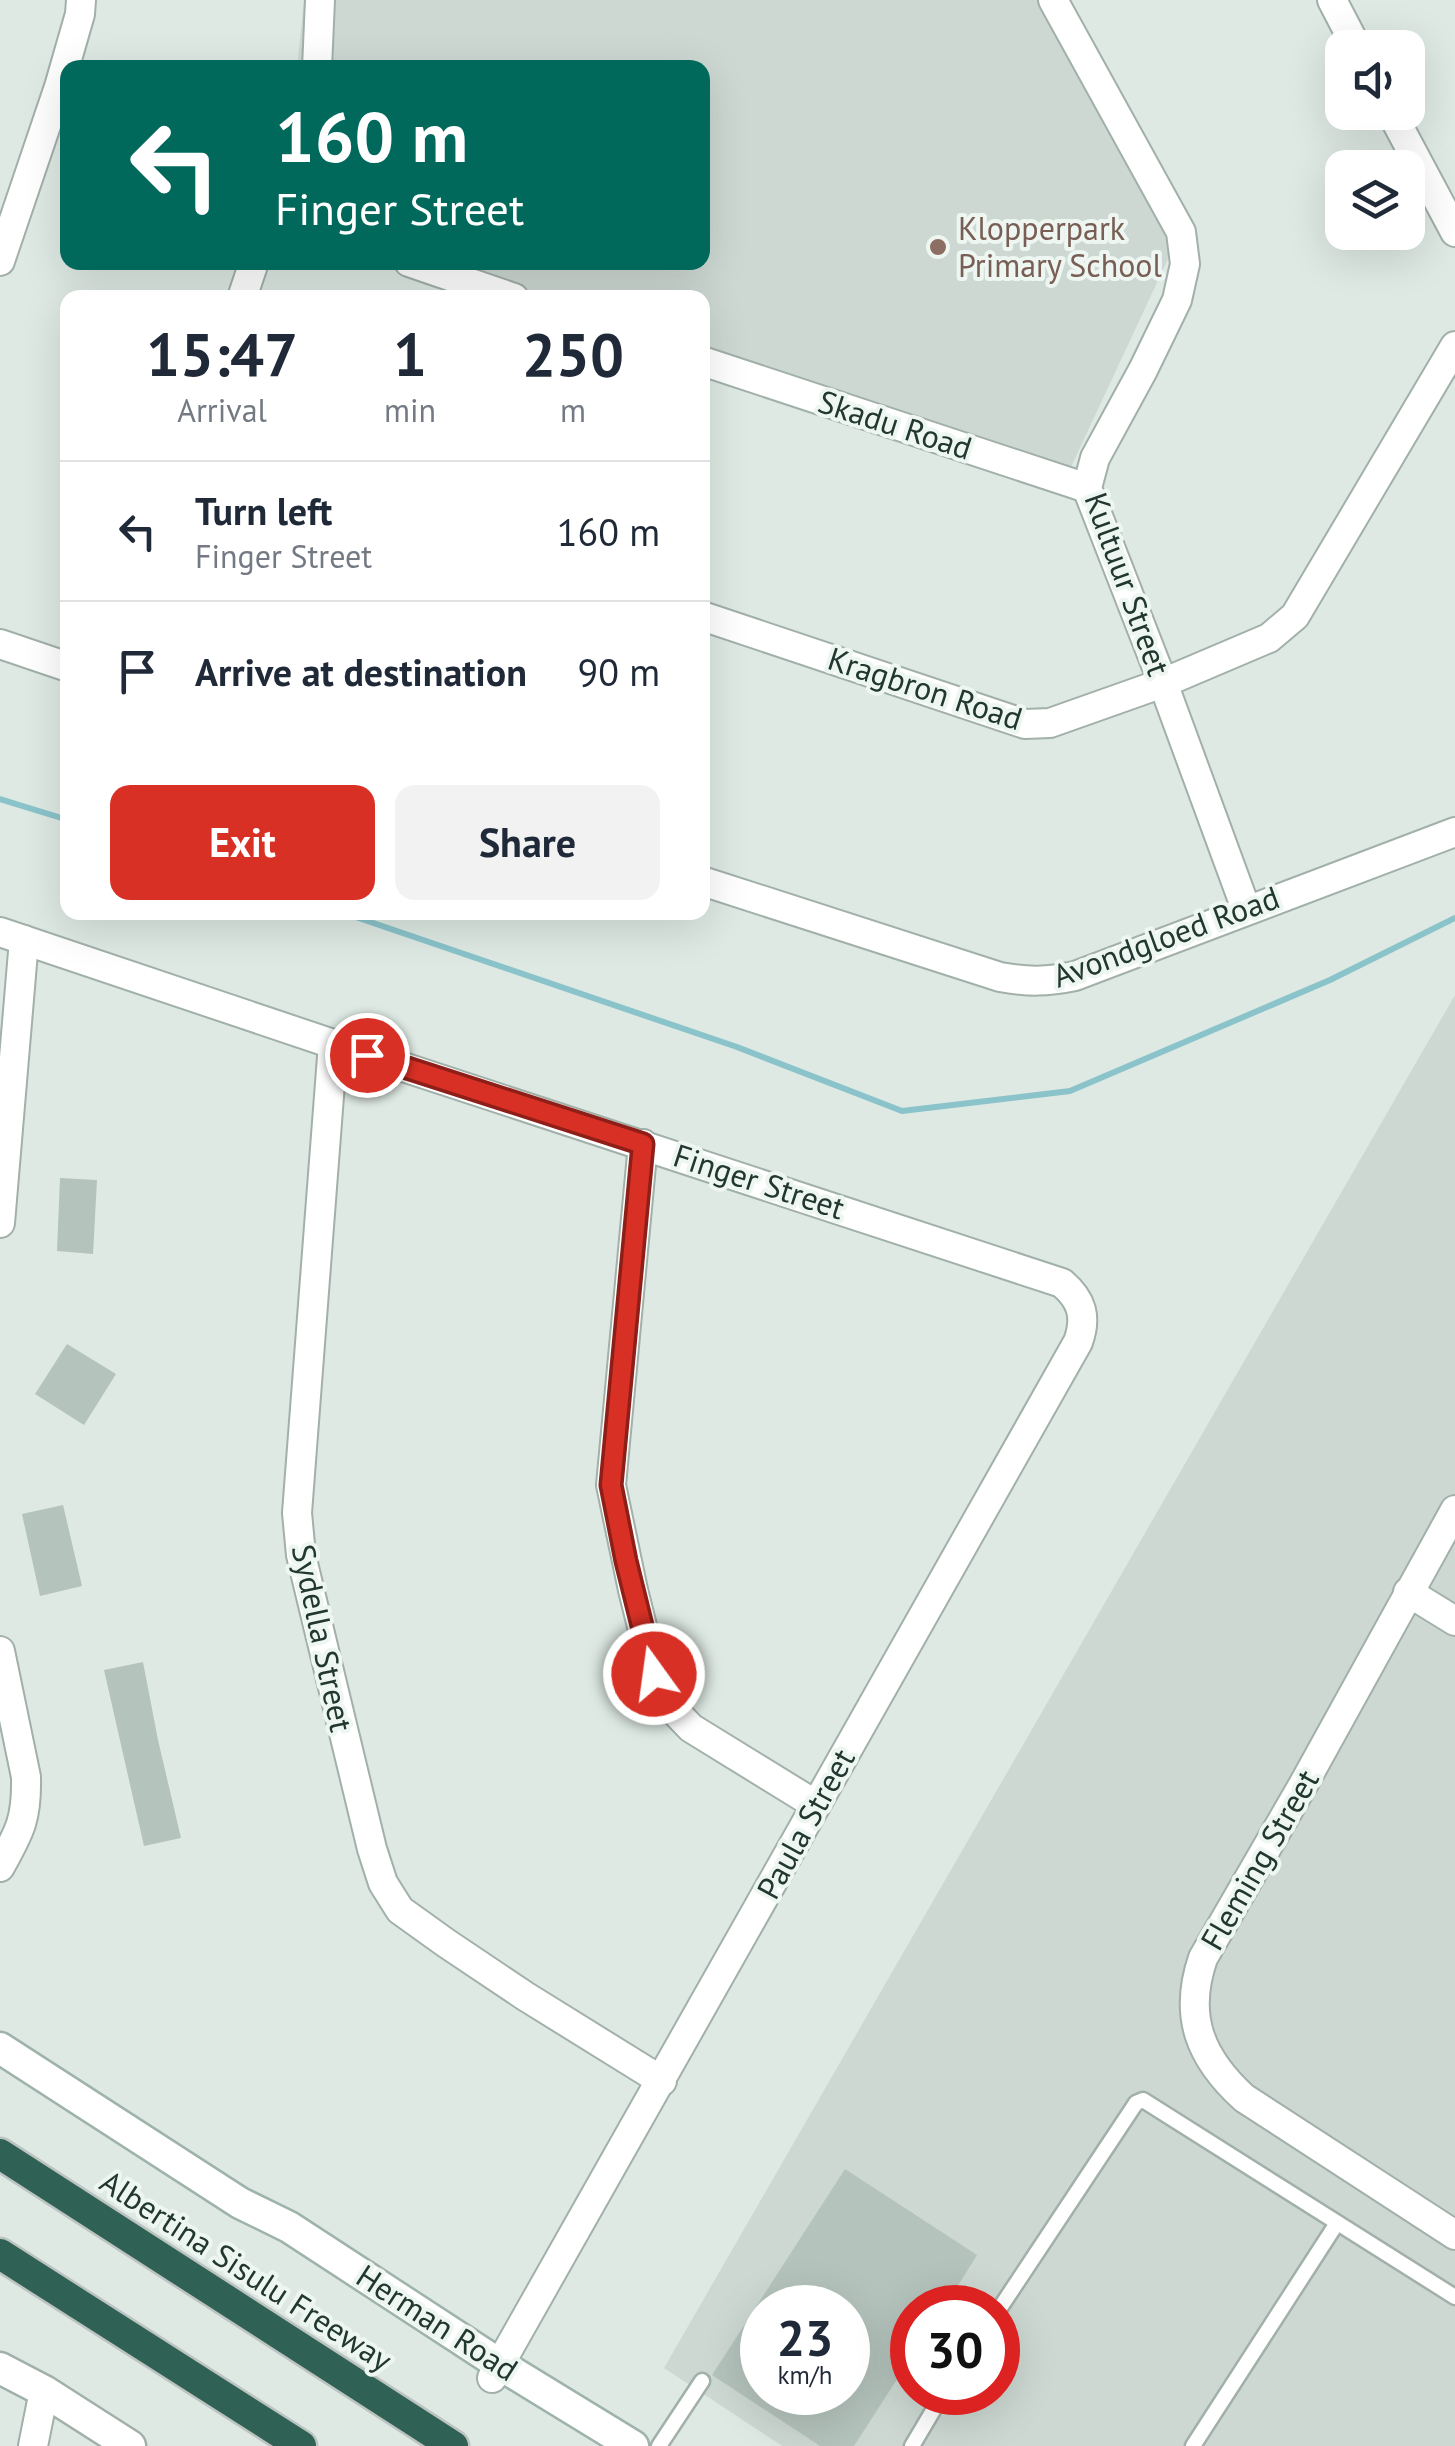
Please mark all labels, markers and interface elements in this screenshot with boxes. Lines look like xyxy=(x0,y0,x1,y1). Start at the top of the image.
map controls xyxy=(1325,30,1425,250)
button: sound xyxy=(1325,30,1425,130)
text: 160 m xyxy=(275,91,468,181)
icon: left xyxy=(110,100,240,230)
button: layers xyxy=(1325,150,1425,250)
text: Finger Street xyxy=(275,179,524,237)
place label: Klopperpark Primary School xyxy=(958,207,1162,286)
marker: Klopperpark Primary School xyxy=(927,236,949,258)
text: 15:47 xyxy=(146,315,298,393)
text: 1 xyxy=(393,315,427,393)
text: 250 xyxy=(522,315,624,393)
street label: Skadu Road xyxy=(813,380,977,469)
text: Arrival xyxy=(177,389,267,431)
text: min xyxy=(384,389,436,431)
text: m xyxy=(560,389,586,431)
text: Turn left xyxy=(195,486,332,535)
street label: Kultuur Street xyxy=(1075,486,1181,681)
icon: left xyxy=(110,504,165,559)
text: 160 m xyxy=(557,507,660,556)
text: Finger Street xyxy=(195,535,372,577)
street label: Kragbron Road xyxy=(823,637,1028,739)
icon: arrive xyxy=(110,644,165,699)
text: Arrive at destination xyxy=(195,647,527,696)
text: 90 m xyxy=(578,647,660,696)
button: Exit xyxy=(110,785,375,900)
button: Share xyxy=(395,785,660,900)
street label: Avondgloed Road xyxy=(1047,876,1285,996)
pin xyxy=(325,1013,410,1098)
icon: arrive xyxy=(340,1028,395,1083)
street label: Finger Street xyxy=(669,1134,850,1228)
street label: Sydella Street xyxy=(283,1540,363,1735)
position arrow xyxy=(602,1622,706,1726)
street label: Paula Street xyxy=(747,1741,864,1906)
street label: Fleming Street xyxy=(1191,1762,1328,1957)
street label: Albertina Sisulu Freeway xyxy=(93,2160,401,2380)
street label: Herman Road xyxy=(349,2254,526,2390)
speed limit sign: 30 xyxy=(890,2285,1020,2415)
text: 23 xyxy=(777,2305,833,2370)
text: km/h xyxy=(778,2359,832,2391)

